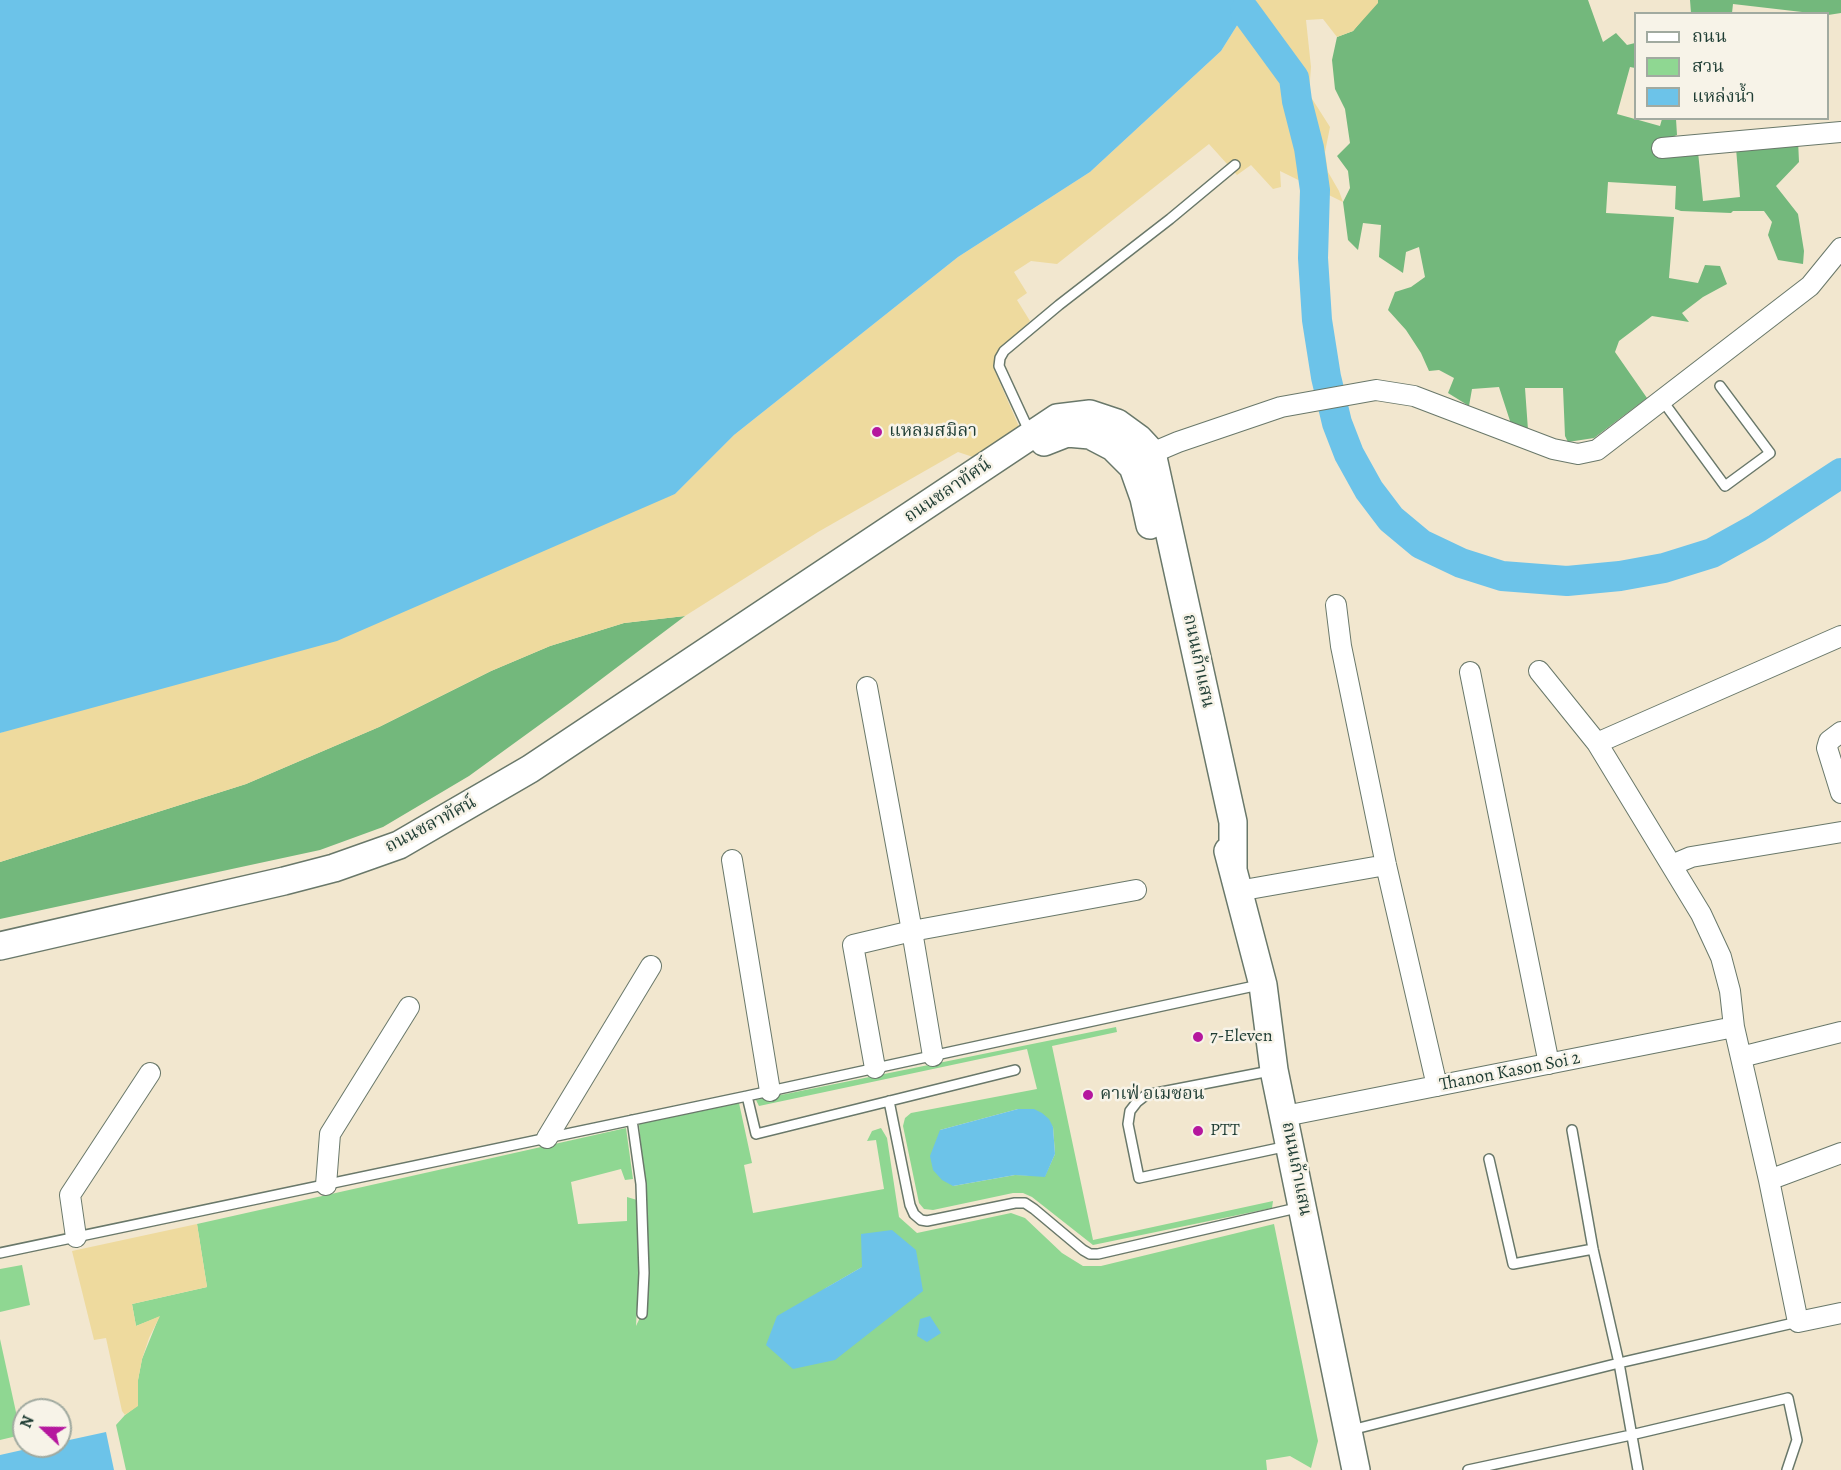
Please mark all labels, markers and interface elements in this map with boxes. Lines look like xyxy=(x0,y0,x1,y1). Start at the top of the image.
legend xyxy=(1634,12,1829,120)
text: ถนน xyxy=(1692,24,1727,48)
text: สวน xyxy=(1692,54,1724,78)
text: แหล่งน้ำ xyxy=(1692,84,1755,108)
place label: แหลมสมิลา xyxy=(889,421,977,443)
marker: แหลมสมิลา xyxy=(870,425,884,439)
street label: ถนนชลาทัศน์ xyxy=(900,454,996,528)
street label: ถนนเก้าแสน xyxy=(1178,612,1218,710)
street label: ถนนชลาทัศน์ xyxy=(382,792,480,858)
place label: 7-Eleven xyxy=(1210,1026,1273,1048)
marker: 7-Eleven xyxy=(1191,1030,1205,1044)
street label: Thanon Kason Soi 2 xyxy=(1438,1048,1582,1096)
place label: คาเฟ่ อเมซอน xyxy=(1100,1084,1205,1106)
marker: คาเฟ่ อเมซอน xyxy=(1081,1088,1095,1102)
place label: PTT xyxy=(1210,1120,1240,1142)
street label: ถนนเก้าแสน xyxy=(1276,1120,1316,1218)
marker: PTT xyxy=(1191,1124,1205,1138)
north arrow xyxy=(12,1398,72,1458)
text: N xyxy=(15,1412,40,1432)

